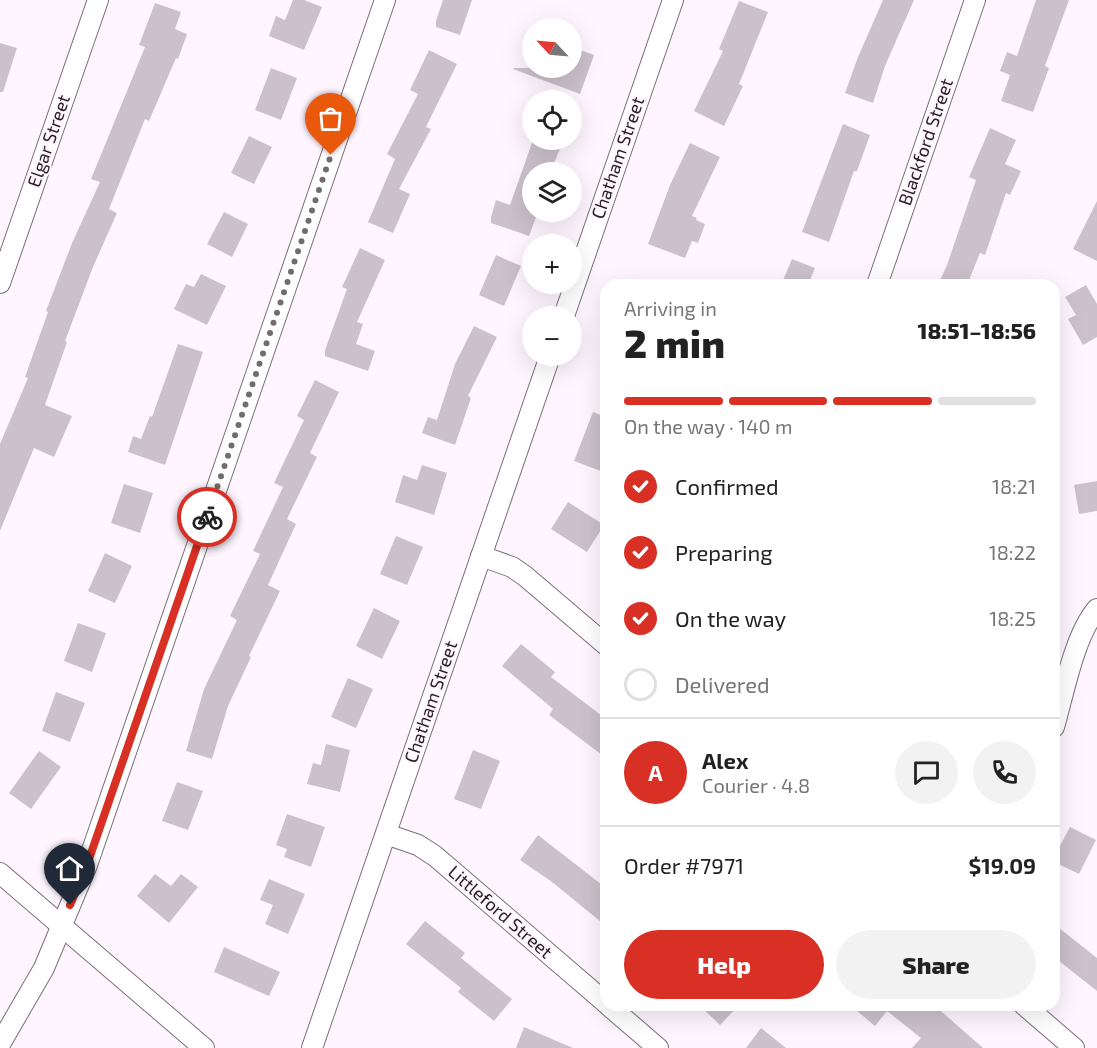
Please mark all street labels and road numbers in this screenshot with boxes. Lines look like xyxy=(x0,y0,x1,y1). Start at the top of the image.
street label: Blackford Street xyxy=(893,75,957,208)
street label: Elgar Street xyxy=(22,92,74,190)
street label: Chatham Street xyxy=(586,94,648,222)
street label: Chatham Street xyxy=(399,638,461,766)
street label: Littleford Street xyxy=(444,860,557,963)

